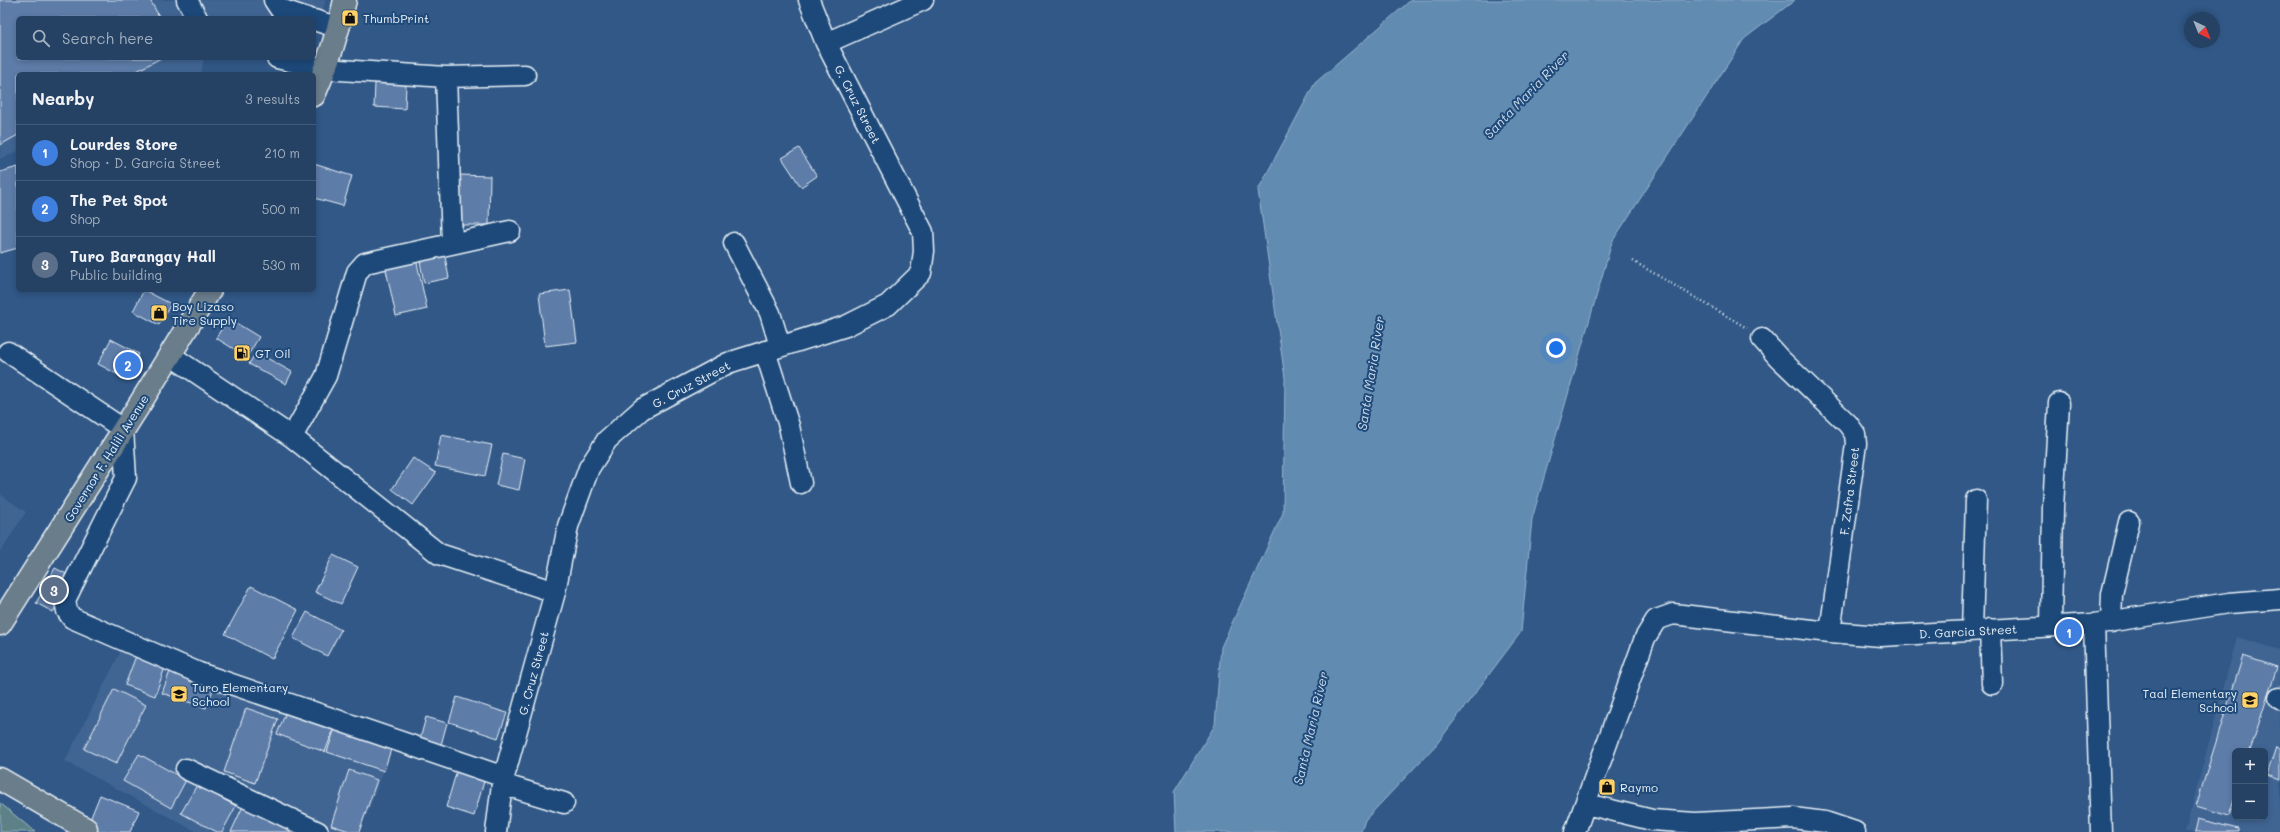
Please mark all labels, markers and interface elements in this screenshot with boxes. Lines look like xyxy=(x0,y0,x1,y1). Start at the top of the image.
shop icon: ThumbPrint xyxy=(340,8,360,28)
place label: ThumbPrint xyxy=(363,10,429,26)
north arrow xyxy=(2184,12,2220,48)
search box xyxy=(16,16,316,60)
icon: search xyxy=(30,27,52,49)
text: Search here xyxy=(62,28,153,48)
water label: Santa Maria River xyxy=(1480,46,1573,141)
street label: G. Cruz Street xyxy=(831,62,885,146)
text: Nearby xyxy=(32,87,94,109)
text: 3 results xyxy=(245,90,300,107)
text: Lourdes Store xyxy=(70,134,178,154)
text: 1 xyxy=(42,144,48,161)
text: 210 m xyxy=(264,144,300,161)
text: Shop · D. Garcia Street xyxy=(70,154,221,171)
text: The Pet Spot xyxy=(70,190,168,210)
text: 2 xyxy=(41,200,49,217)
text: 500 m xyxy=(262,200,300,217)
text: Shop xyxy=(70,210,100,227)
text: Turo Barangay Hall xyxy=(70,246,216,266)
text: 3 xyxy=(41,256,49,273)
text: 530 m xyxy=(262,256,300,273)
text: Public building xyxy=(70,266,162,283)
place label: Boy Lizaso Tire Supply xyxy=(172,298,237,328)
shop icon: Boy Lizaso Tire Supply xyxy=(149,303,169,323)
water label: Santa Maria River xyxy=(1353,314,1388,431)
your location xyxy=(1546,338,1566,358)
fuel station icon: GT Oil xyxy=(232,343,252,363)
place label: GT Oil xyxy=(255,345,291,361)
pin: 2 xyxy=(115,350,141,380)
street label: G. Cruz Street xyxy=(649,357,733,411)
street label: Governor F. Halili Avenue xyxy=(60,391,152,525)
street label: F. Zafra Street xyxy=(1836,446,1862,536)
pin: 3 xyxy=(41,575,67,605)
pin: 1 xyxy=(2056,617,2082,647)
street label: D. Garcia Street xyxy=(1919,620,2017,642)
street label: G. Cruz Street xyxy=(514,629,552,717)
water label: Santa Maria River xyxy=(1289,669,1331,786)
place label: Turo Elementary School xyxy=(192,679,288,709)
school or university icon: Turo Elementary School xyxy=(169,684,189,704)
place label: Taal Elementary School xyxy=(2143,685,2237,715)
school or university icon: Taal Elementary School xyxy=(2240,690,2260,710)
map controls xyxy=(2232,748,2268,820)
button: + xyxy=(2232,748,2268,784)
shop icon: Raymo xyxy=(1597,777,1617,797)
place label: Raymo xyxy=(1620,779,1658,795)
button: − xyxy=(2232,784,2268,820)

